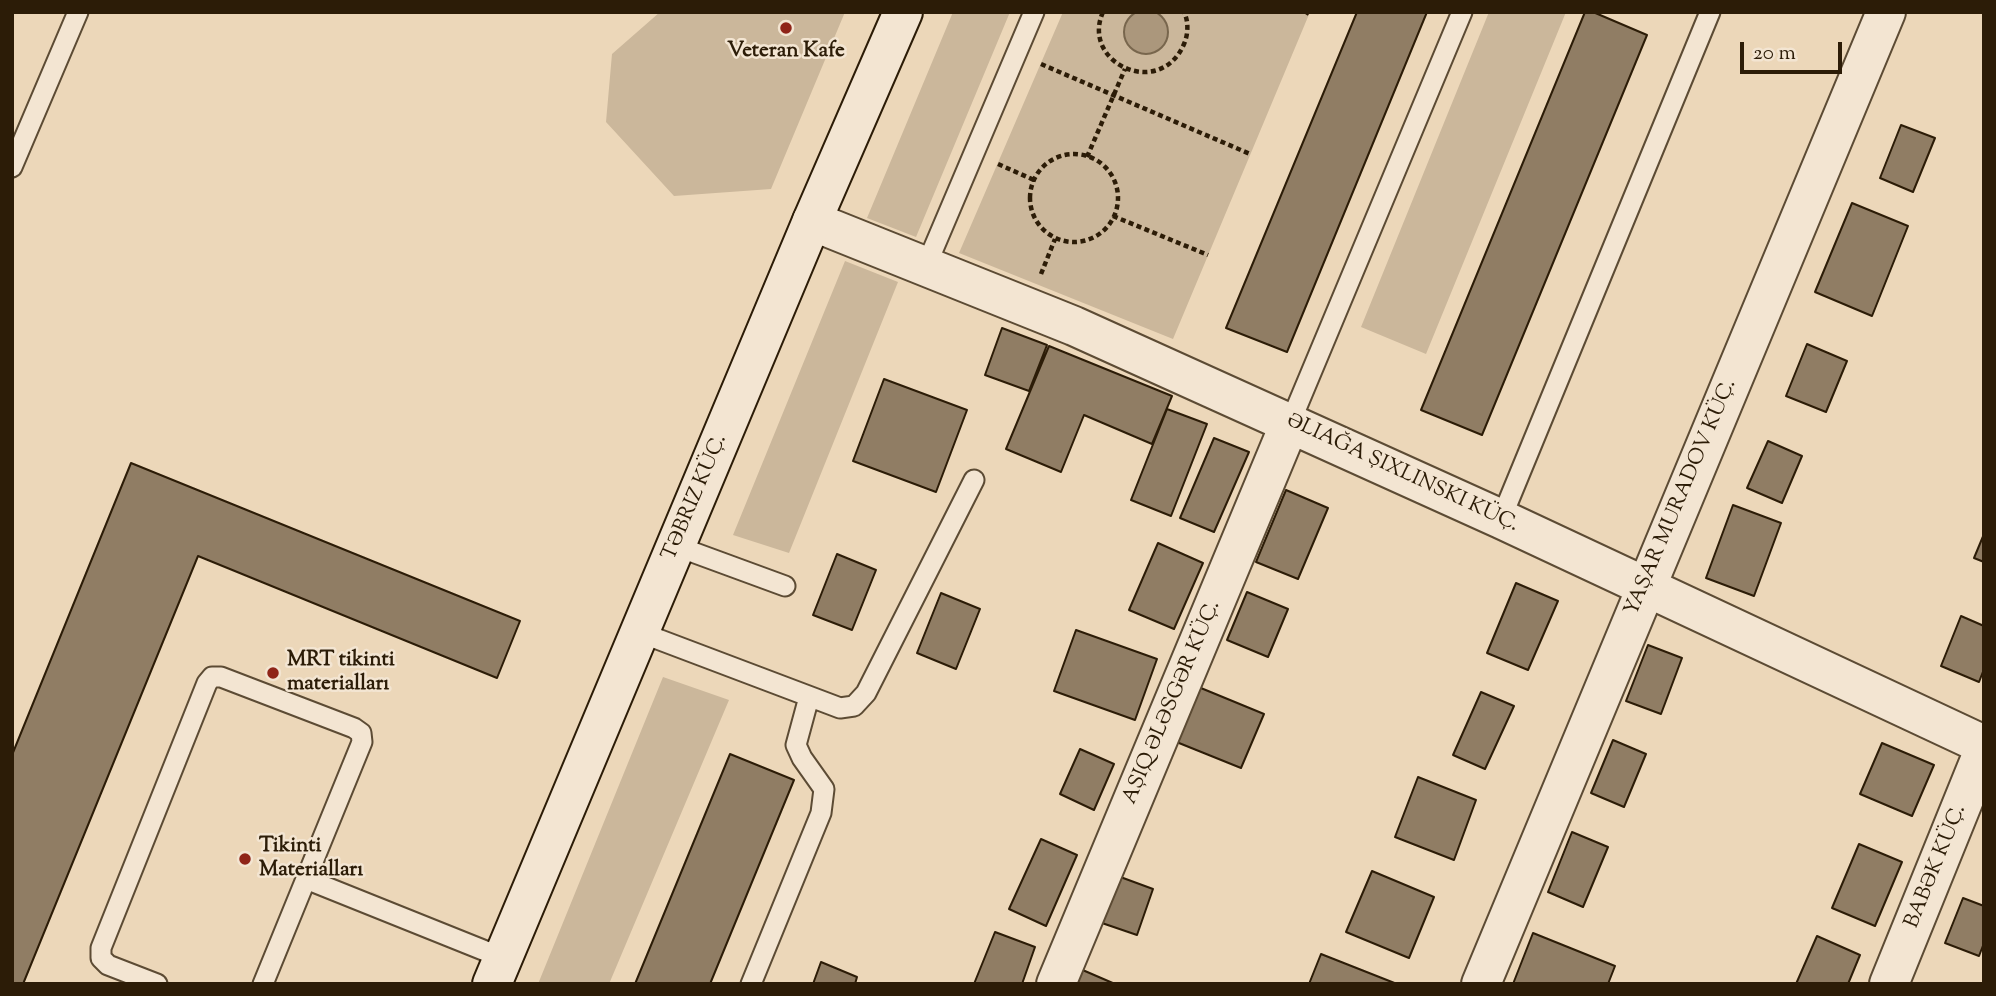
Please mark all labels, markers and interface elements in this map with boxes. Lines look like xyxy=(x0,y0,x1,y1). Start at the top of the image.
marker: Veteran Kafe xyxy=(778,20,794,36)
scale bar xyxy=(1744,28,1846,72)
place label: Veteran Kafe xyxy=(727,39,845,65)
text: 20 m xyxy=(1753,39,1796,69)
street label: YAŞAR MURADOV KÜÇ. xyxy=(1621,376,1743,620)
street label: ƏLIAĞA ŞIXLINSKI KÜÇ. xyxy=(1282,409,1522,539)
street label: TƏBRIZ KÜÇ. xyxy=(658,431,734,565)
street label: AŞIQ ƏLƏSGƏR KÜÇ. xyxy=(1119,597,1227,809)
place label: MRT tikinti materialları xyxy=(287,648,395,698)
marker: MRT tikinti materialları xyxy=(265,665,281,681)
street label: BABƏK KÜÇ. xyxy=(1901,802,1973,932)
place label: Tikinti Materialları xyxy=(259,834,363,884)
marker: Tikinti Materialları xyxy=(237,851,253,867)

